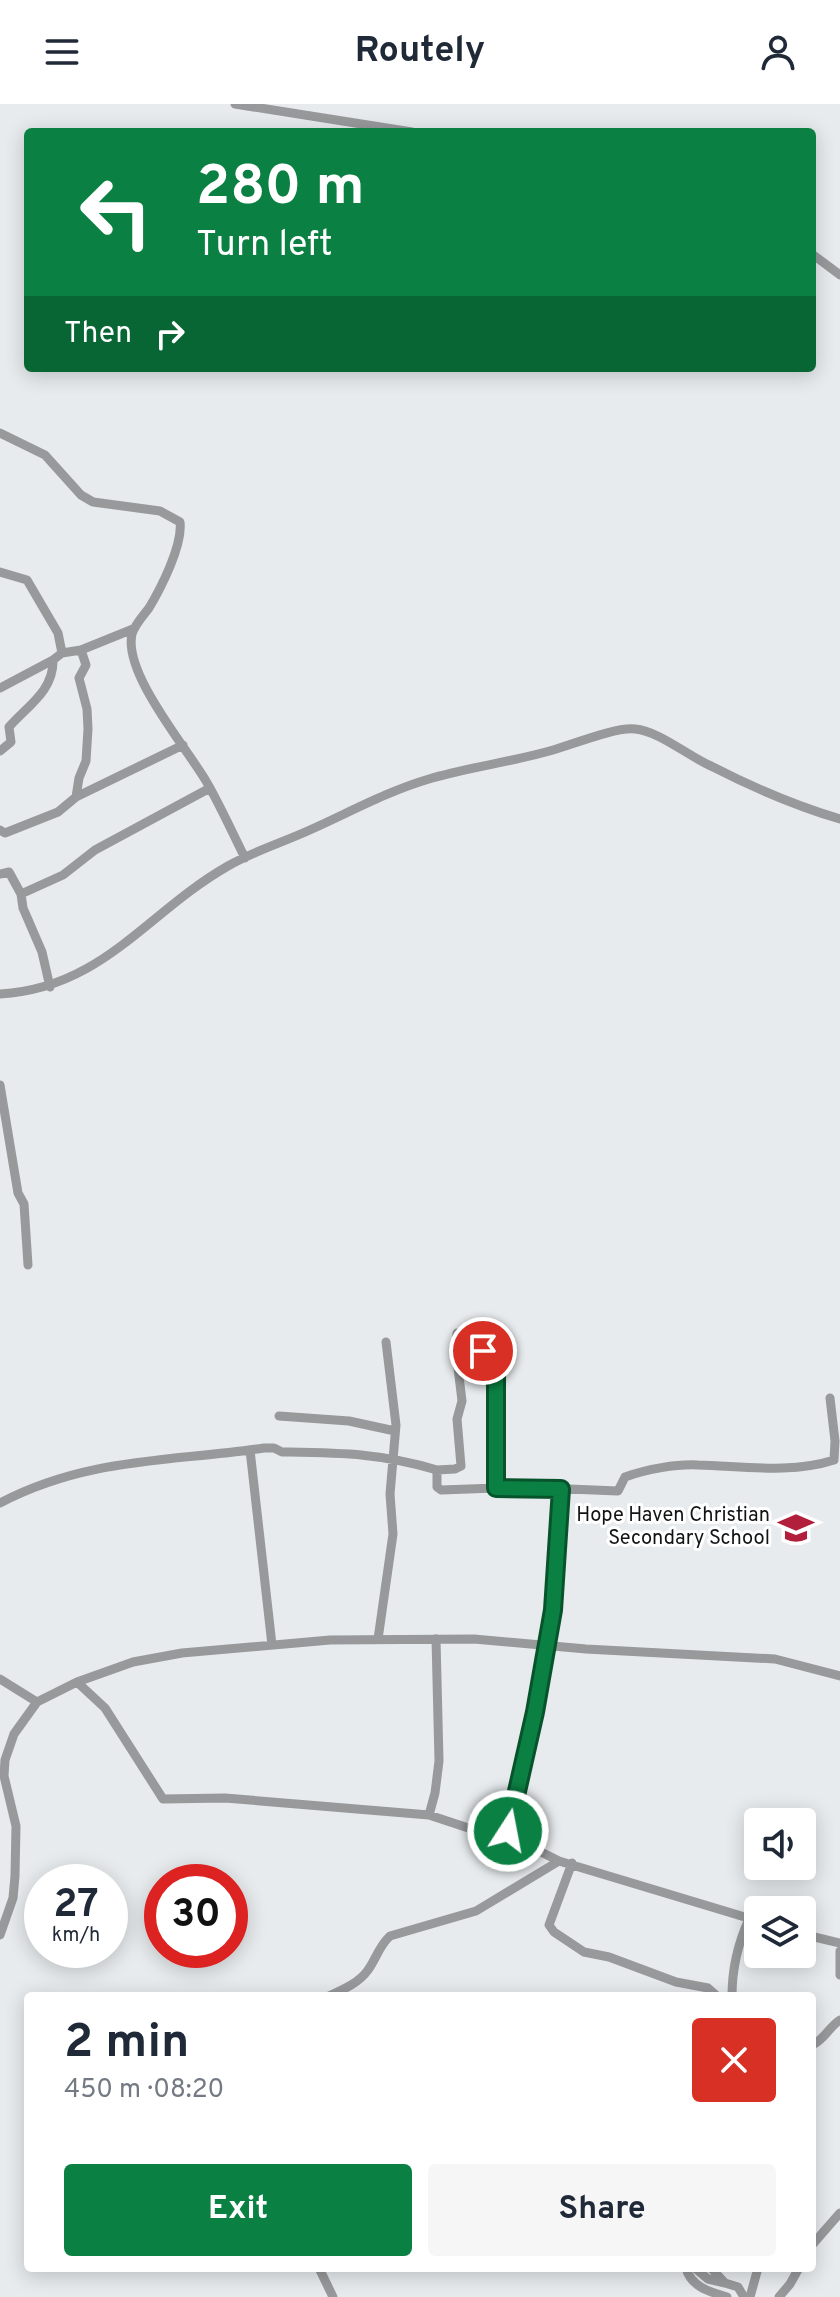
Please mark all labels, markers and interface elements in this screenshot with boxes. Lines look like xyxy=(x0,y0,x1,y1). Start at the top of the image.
text: Routely xyxy=(355,29,485,75)
icon: menu xyxy=(40,30,84,74)
icon: person xyxy=(756,30,800,74)
text: 280 m xyxy=(196,154,364,224)
icon: left xyxy=(64,160,168,264)
text: Turn left xyxy=(196,223,333,269)
icon: right xyxy=(148,312,192,356)
text: Then xyxy=(64,316,132,353)
pin xyxy=(449,1317,517,1385)
icon: arrive xyxy=(461,1329,505,1373)
place label: Hope Haven Christian Secondary School xyxy=(576,1503,770,1552)
school or university icon: Hope Haven Christian Secondary School xyxy=(777,1509,815,1547)
position arrow xyxy=(466,1789,550,1873)
map controls xyxy=(744,1808,816,1968)
button: sound xyxy=(744,1808,816,1880)
speed limit sign: 30 xyxy=(144,1864,248,1968)
text: 27 xyxy=(53,1881,99,1931)
button: layers xyxy=(744,1896,816,1968)
text: km/h xyxy=(52,1923,100,1949)
text: 2 min xyxy=(64,2014,189,2074)
button: close xyxy=(692,2018,776,2102)
text: 450 m · 08:20 xyxy=(64,2074,224,2107)
button: Exit xyxy=(64,2164,412,2256)
button: Share xyxy=(428,2164,776,2256)

